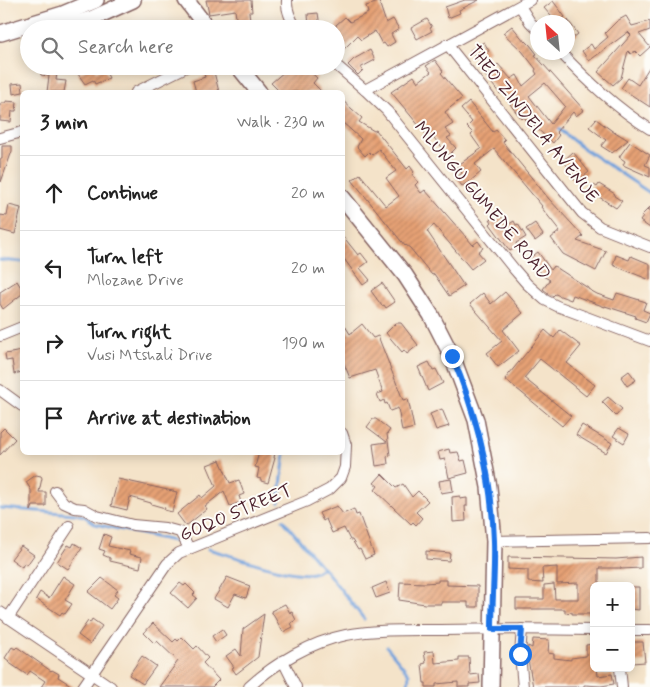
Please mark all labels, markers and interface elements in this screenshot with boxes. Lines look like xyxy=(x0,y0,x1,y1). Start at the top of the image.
north arrow xyxy=(530,15,575,60)
search box xyxy=(20,20,345,75)
icon: search xyxy=(38,34,66,62)
text: Search here xyxy=(78,35,174,60)
street label: THEO ZINDELA AVENUE xyxy=(462,40,604,208)
text: 3 min xyxy=(40,109,88,137)
text: Walk · 230 m xyxy=(237,112,325,133)
street label: MLUNGU GUMEDE ROAD xyxy=(408,116,556,286)
icon: ahead xyxy=(40,179,68,207)
text: Continue xyxy=(87,181,158,206)
text: 20 m xyxy=(291,183,325,204)
text: Turn left xyxy=(87,245,163,270)
icon: left xyxy=(40,254,68,282)
text: 20 m xyxy=(291,258,325,279)
text: Mlozane Drive xyxy=(87,270,184,291)
text: Turn right xyxy=(87,320,171,345)
icon: right xyxy=(40,329,68,357)
text: 190 m xyxy=(282,333,325,354)
text: Vusi Mtshali Drive xyxy=(87,345,213,366)
route end xyxy=(441,345,464,368)
icon: arrive xyxy=(40,404,68,432)
text: Arrive at destination xyxy=(87,406,251,431)
street label: GOQO STREET xyxy=(176,478,296,548)
map controls xyxy=(590,582,635,672)
button: + xyxy=(590,582,635,627)
button: − xyxy=(590,627,635,672)
route start xyxy=(509,643,532,666)

